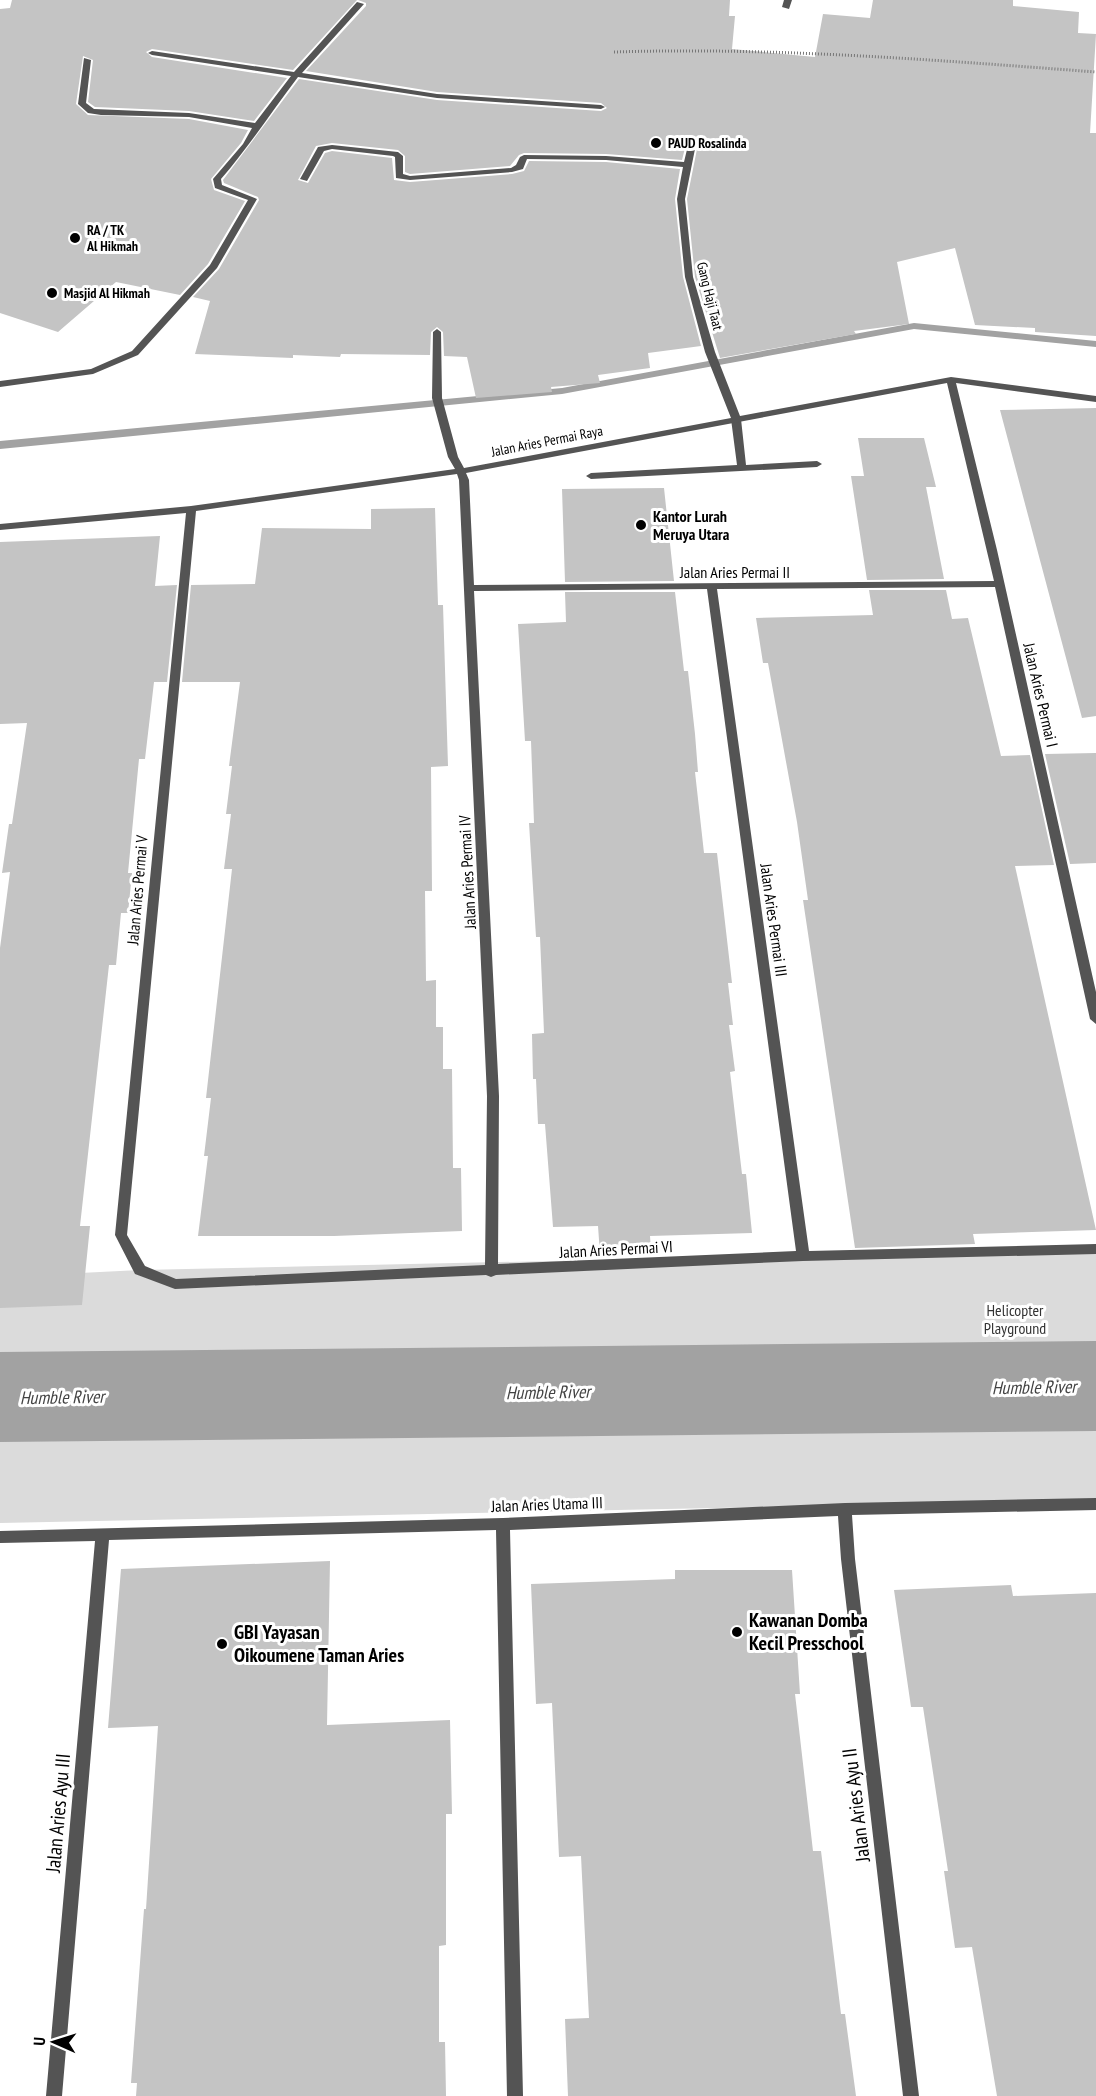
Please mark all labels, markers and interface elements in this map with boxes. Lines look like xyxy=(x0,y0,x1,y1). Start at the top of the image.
place label: PAUD Rosalinda xyxy=(668,134,747,152)
marker: PAUD Rosalinda xyxy=(649,136,663,150)
place label: RA / TK Al Hikmah xyxy=(86,221,138,255)
marker: RA / TK Al Hikmah xyxy=(68,231,82,245)
street label: Gang Haji Taat xyxy=(693,260,727,332)
place label: Masjid Al Hikmah xyxy=(64,284,150,302)
marker: Masjid Al Hikmah xyxy=(45,286,59,300)
street label: Jalan Aries Permai Raya xyxy=(489,421,604,461)
place label: Kantor Lurah Meruya Utara xyxy=(653,506,730,544)
marker: Kantor Lurah Meruya Utara xyxy=(634,518,648,532)
street label: Jalan Aries Permai II xyxy=(679,562,790,582)
street label: Jalan Aries Permai I xyxy=(1019,640,1063,749)
street label: Jalan Aries Permai IV xyxy=(454,814,480,930)
street label: Jalan Aries Permai V xyxy=(122,834,152,946)
street label: Jalan Aries Permai III xyxy=(756,861,792,978)
street label: Jalan Aries Permai VI xyxy=(558,1236,673,1262)
park label: Helicopter Playground xyxy=(984,1300,1046,1338)
water label: Humble River xyxy=(992,1375,1079,1399)
water label: Humble River xyxy=(506,1380,593,1404)
water label: Humble River xyxy=(20,1385,107,1409)
street label: Jalan Aries Utama III xyxy=(490,1492,603,1516)
place label: Kawanan Domba Kecil Presschool xyxy=(749,1607,868,1656)
place label: GBI Yayasan Oikoumene Taman Aries xyxy=(234,1619,404,1668)
marker: Kawanan Domba Kecil Presschool xyxy=(730,1625,744,1639)
marker: GBI Yayasan Oikoumene Taman Aries xyxy=(215,1637,229,1651)
street label: Jalan Aries Ayu II xyxy=(836,1747,876,1864)
street label: Jalan Aries Ayu III xyxy=(40,1752,76,1875)
north arrow xyxy=(24,2012,84,2072)
text: U xyxy=(29,2037,49,2046)

